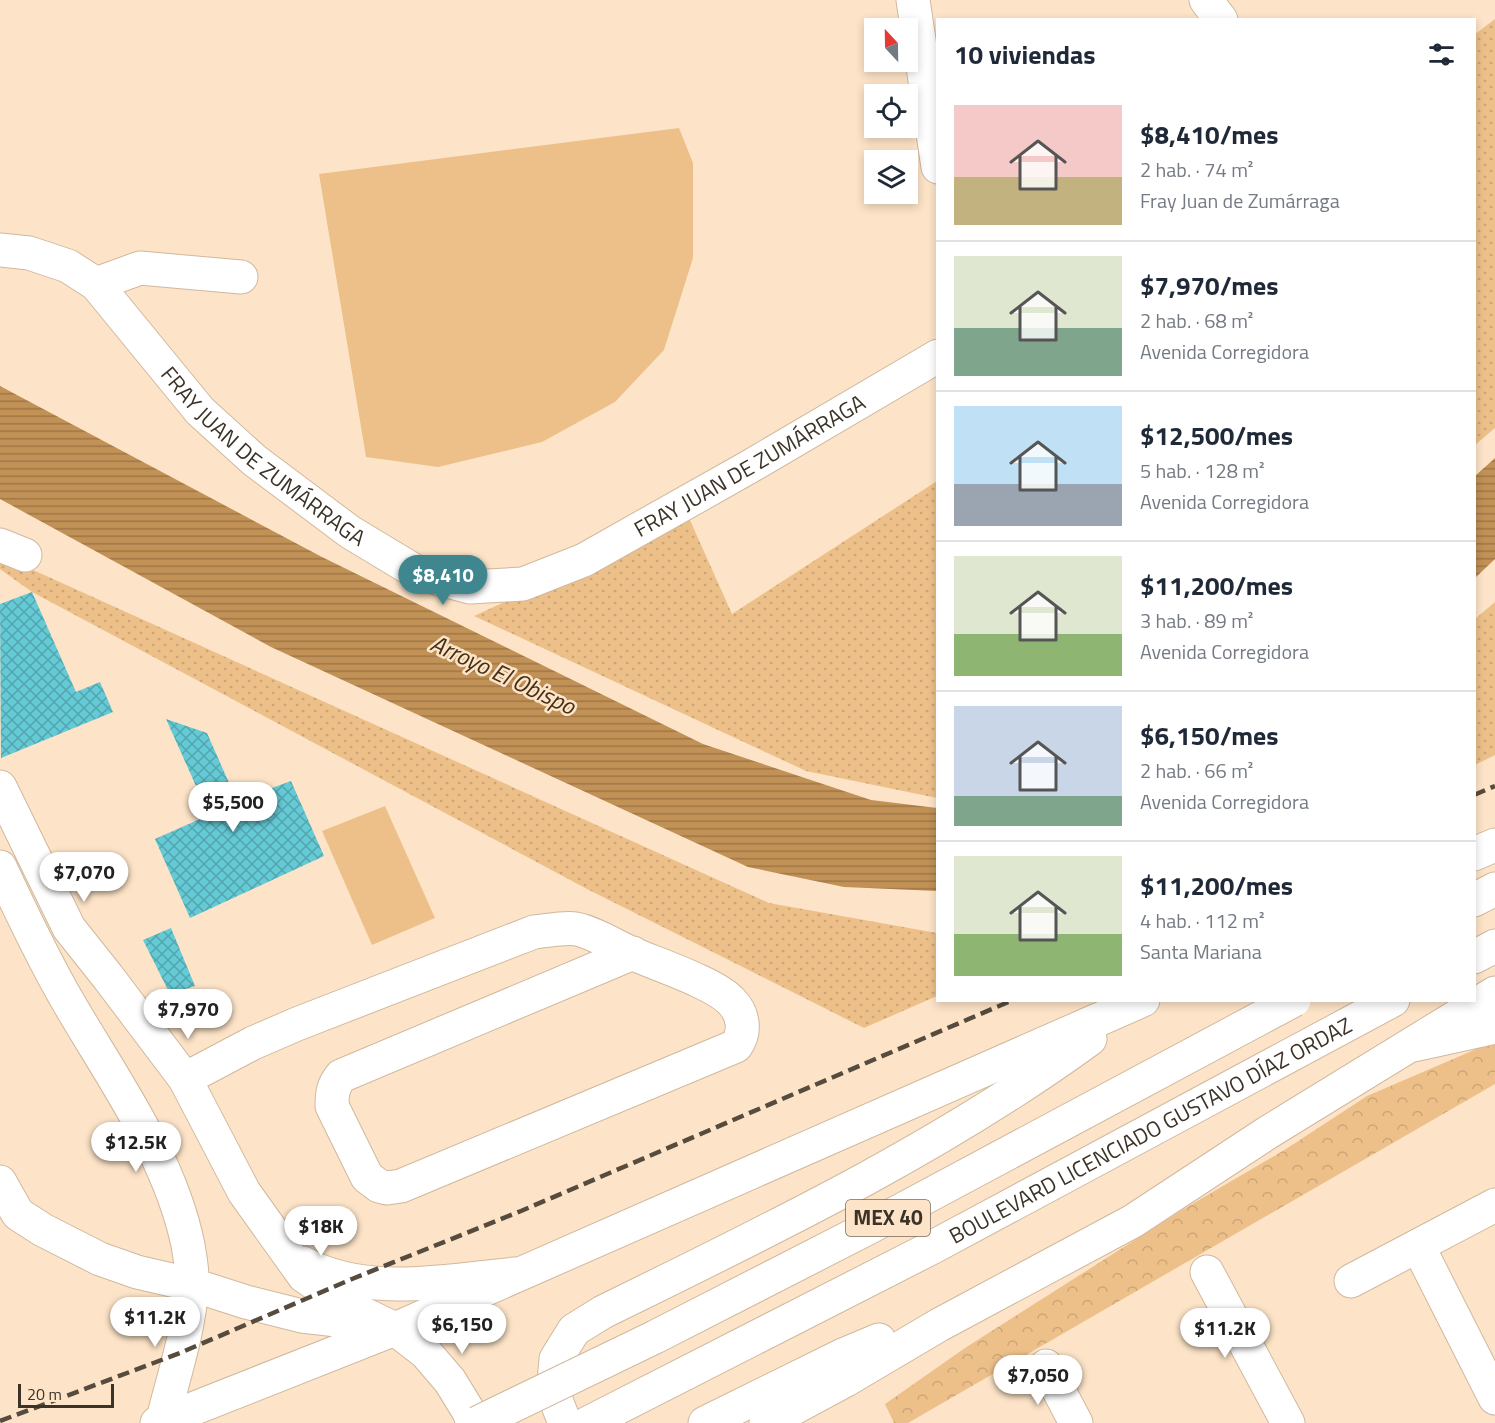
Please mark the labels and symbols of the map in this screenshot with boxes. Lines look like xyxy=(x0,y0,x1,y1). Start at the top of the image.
north arrow xyxy=(864,18,918,72)
street label: FRAY JUAN DE ZUMÁRRAGA xyxy=(153,359,372,555)
street label: FRAY JUAN DE ZUMÁRRAGA xyxy=(627,385,872,546)
pin: $8,410 xyxy=(394,555,492,606)
water label: Arroyo El Obispo xyxy=(425,625,583,724)
pin: $5,500 xyxy=(184,782,282,833)
pin: $7,070 xyxy=(35,852,133,903)
pin: $7,970 xyxy=(139,989,237,1040)
street label: BOULEVARD LICENCIADO GUSTAVO DÍAZ ORDAZ xyxy=(943,1008,1358,1252)
pin: $12.5K xyxy=(87,1122,185,1173)
road number: MEX 40 xyxy=(846,1200,930,1236)
pin: $18K xyxy=(285,1206,357,1257)
pin: $11.2K xyxy=(106,1297,204,1348)
pin: $6,150 xyxy=(413,1304,511,1355)
pin: $11.2K xyxy=(1176,1308,1274,1359)
pin: $7,050 xyxy=(989,1355,1087,1406)
scale bar xyxy=(18,1381,114,1408)

